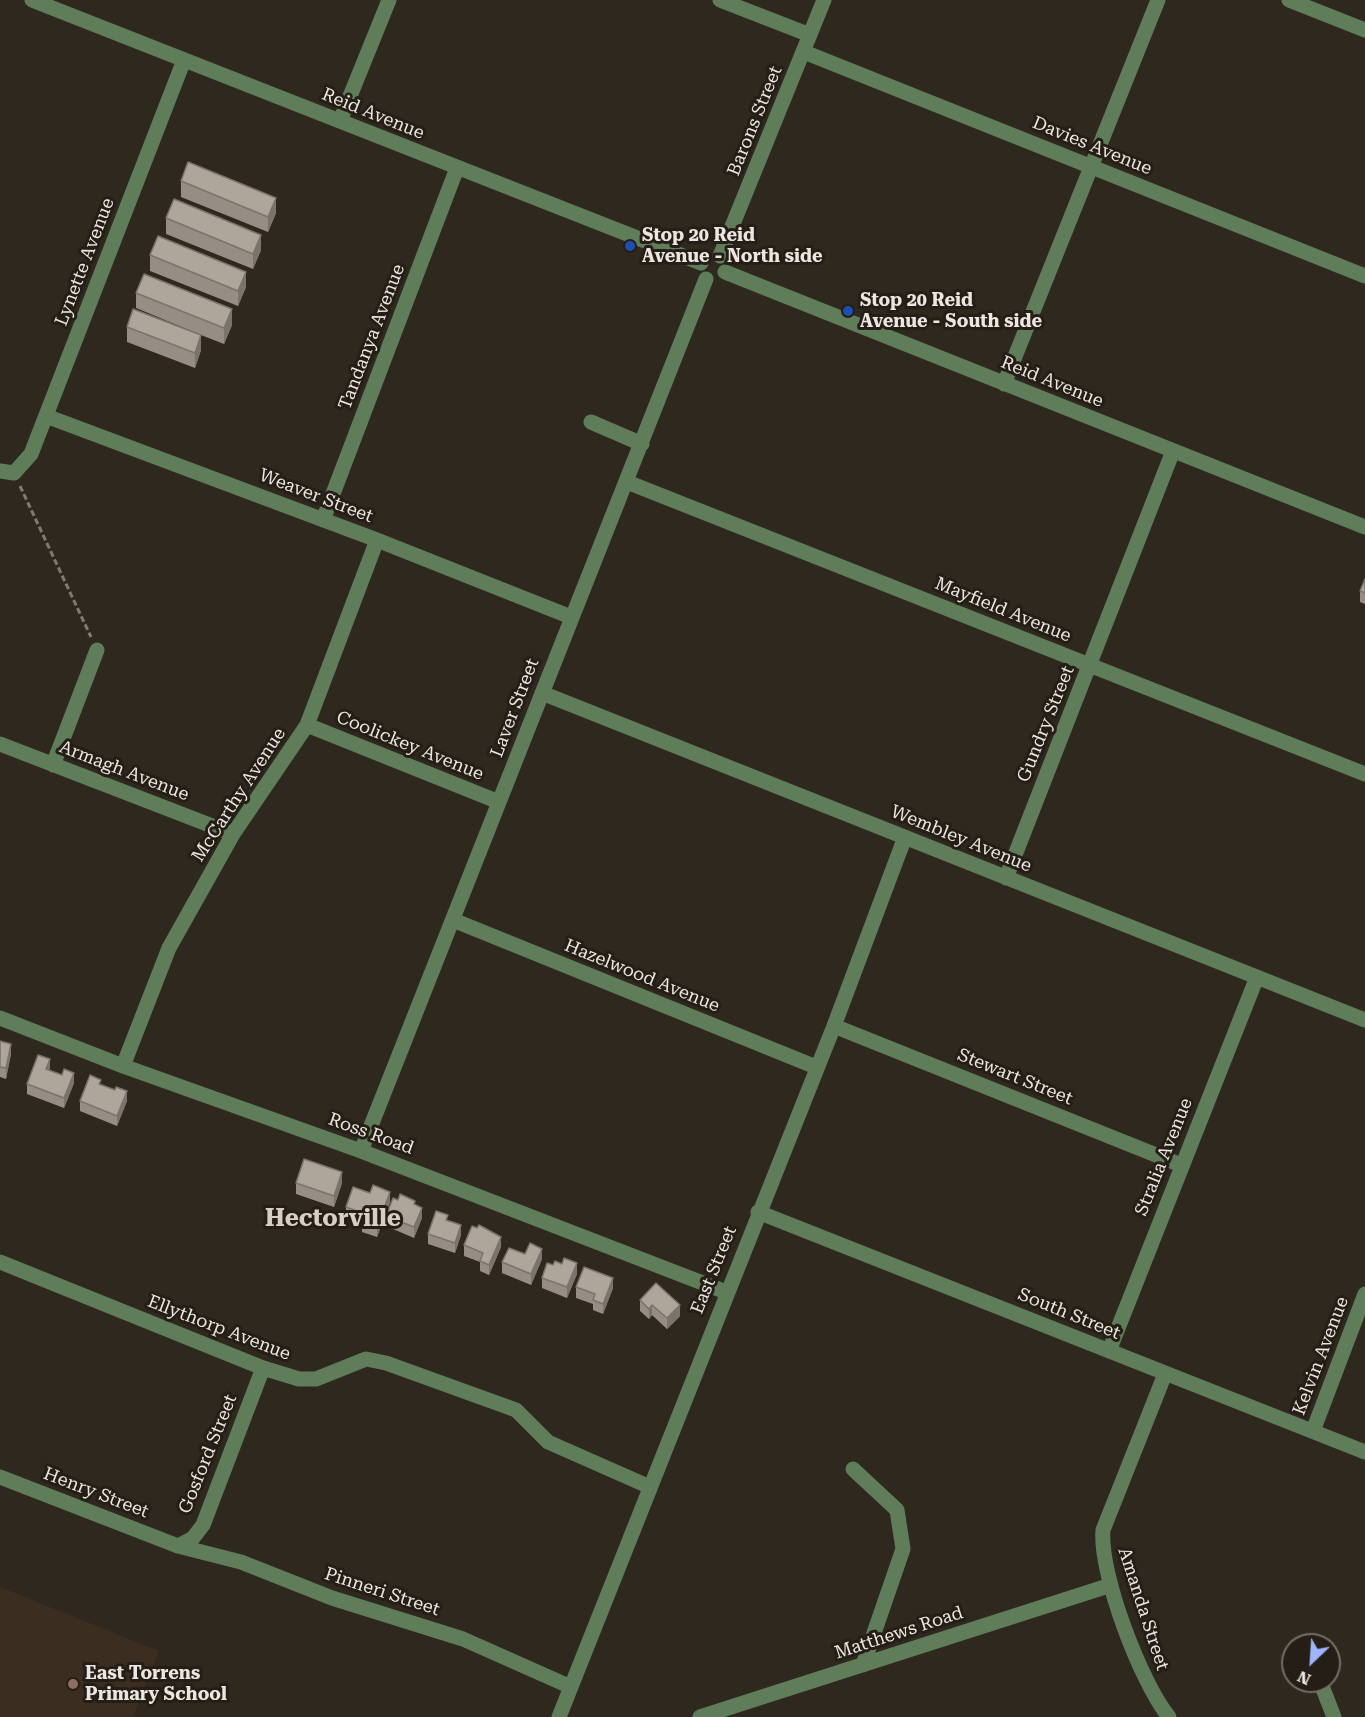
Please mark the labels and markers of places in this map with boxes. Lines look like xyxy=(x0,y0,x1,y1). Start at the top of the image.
place label: Stop 20 Reid Avenue - North side xyxy=(642,225,823,268)
marker: Stop 20 Reid Avenue - North side xyxy=(623,239,637,253)
place label: Stop 20 Reid Avenue - South side xyxy=(860,290,1042,332)
marker: Stop 20 Reid Avenue - South side xyxy=(841,304,855,318)
place label: East Torrens Primary School xyxy=(85,1663,227,1706)
marker: East Torrens Primary School xyxy=(66,1677,80,1691)

